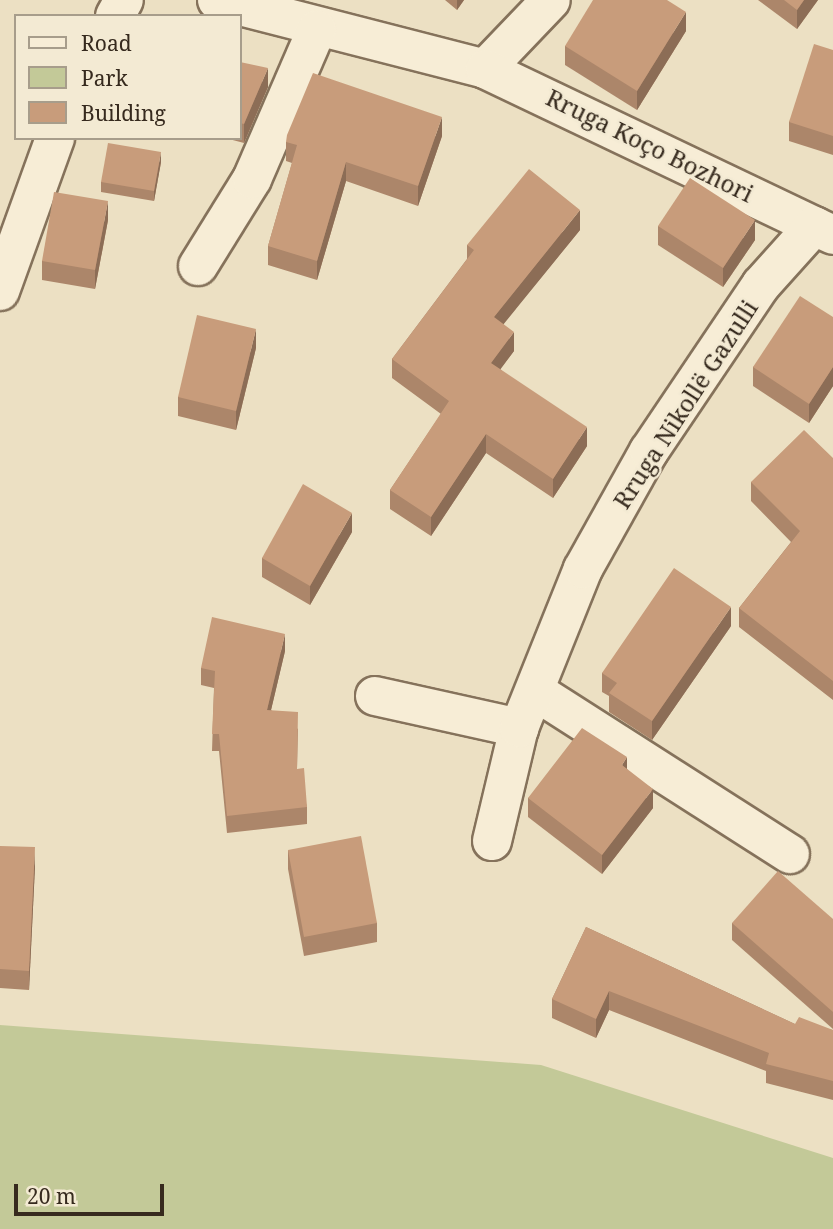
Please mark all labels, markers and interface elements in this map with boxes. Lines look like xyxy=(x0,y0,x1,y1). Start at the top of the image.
legend xyxy=(14,14,242,140)
text: Road xyxy=(81,29,132,57)
text: Park xyxy=(81,64,128,92)
street label: Rruga Koço Bozhori xyxy=(542,82,758,208)
text: Building xyxy=(81,99,166,127)
street label: Rruga Nikollë Gazulli xyxy=(607,294,763,514)
scale bar xyxy=(18,1170,168,1214)
text: 20 m xyxy=(27,1182,76,1210)

